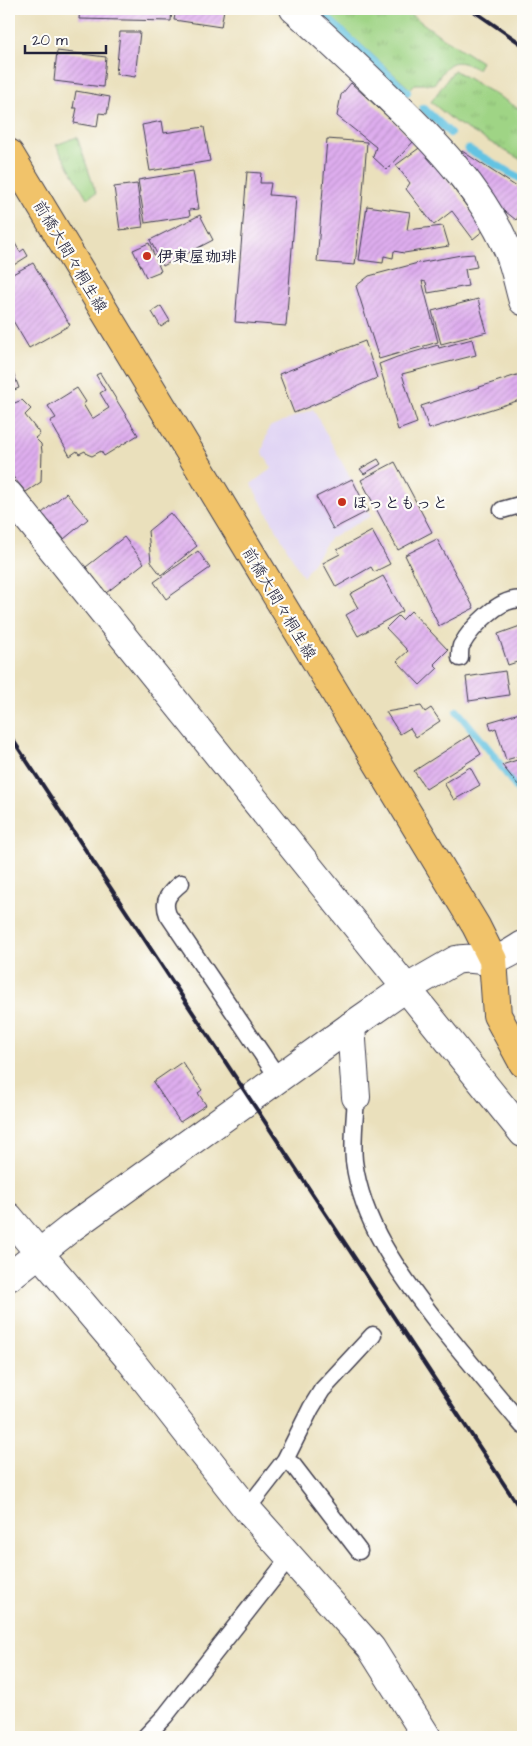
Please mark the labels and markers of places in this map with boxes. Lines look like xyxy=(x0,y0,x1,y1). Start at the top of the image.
place label: 伊東屋珈琲 xyxy=(157,246,237,268)
marker: 伊東屋珈琲 xyxy=(141,250,153,262)
place label: ほっともっと xyxy=(352,492,448,514)
marker: ほっともっと xyxy=(336,496,348,508)

